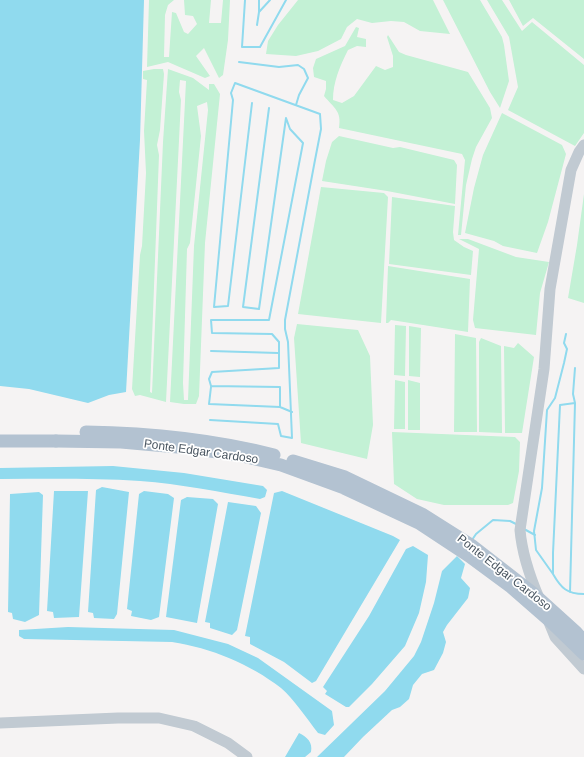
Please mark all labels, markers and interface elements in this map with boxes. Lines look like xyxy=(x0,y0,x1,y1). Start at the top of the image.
street label: Ponte Edgar Cardoso xyxy=(143,437,259,467)
street label: Ponte Edgar Cardoso xyxy=(454,532,554,614)

